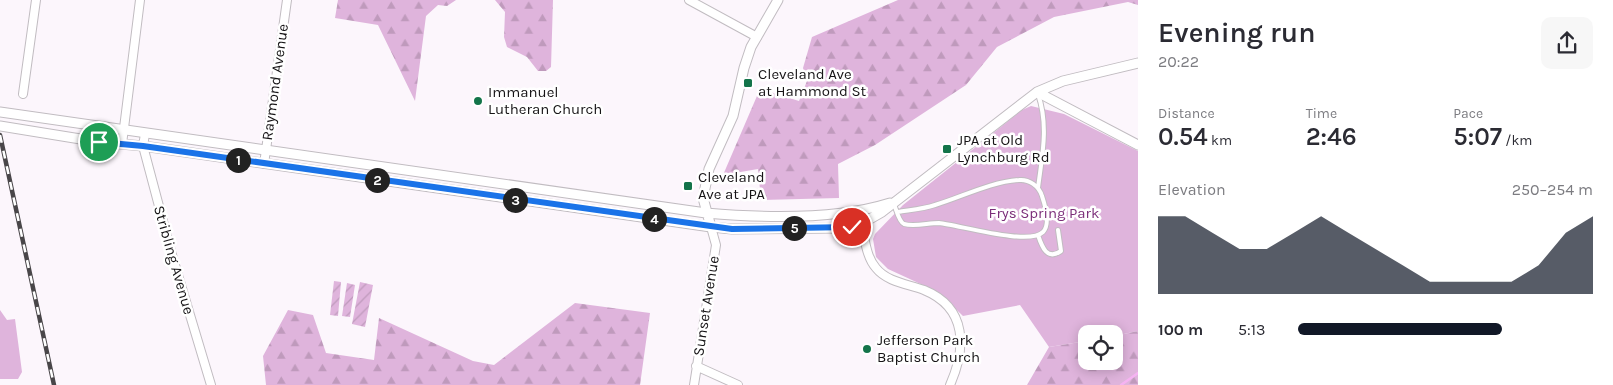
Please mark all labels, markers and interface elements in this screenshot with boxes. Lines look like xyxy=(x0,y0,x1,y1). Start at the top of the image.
text: Evening run xyxy=(1158,16,1315,49)
button: share xyxy=(1541,17,1593,69)
street label: Raymond Avenue xyxy=(258,23,292,141)
text: 20:22 xyxy=(1158,52,1199,71)
place label: Cleveland Ave at Hammond St xyxy=(758,65,867,100)
marker: Cleveland Ave at Hammond St xyxy=(742,77,754,89)
place label: Immanuel Lutheran Church xyxy=(488,83,602,118)
marker: Immanuel Lutheran Church xyxy=(472,95,484,107)
text: Distance xyxy=(1158,105,1215,122)
text: Time xyxy=(1306,105,1337,122)
text: Pace xyxy=(1453,105,1483,122)
pin xyxy=(78,121,120,163)
text: 0.54 xyxy=(1158,122,1208,151)
text: 2:46 xyxy=(1306,122,1357,151)
text: 5:07 xyxy=(1453,122,1502,151)
icon: arrive xyxy=(85,128,113,156)
place label: JPA at Old Lynchburg Rd xyxy=(957,131,1050,166)
text: km xyxy=(1208,132,1232,149)
text: /km xyxy=(1502,132,1532,149)
marker: JPA at Old Lynchburg Rd xyxy=(941,143,953,155)
pin: 1 xyxy=(226,148,250,172)
text: 1 xyxy=(236,152,241,169)
pin: 2 xyxy=(364,168,390,192)
place label: Cleveland Ave at JPA xyxy=(698,168,765,203)
text: 2 xyxy=(373,172,382,189)
marker: Cleveland Ave at JPA xyxy=(682,180,694,192)
text: Elevation xyxy=(1158,180,1226,199)
text: 250–254 m xyxy=(1512,180,1593,199)
pin: 3 xyxy=(502,188,528,212)
text: 3 xyxy=(511,192,520,209)
street label: Stribling Avenue xyxy=(150,203,198,317)
park label: Frys Spring Park xyxy=(989,204,1099,222)
pin: 4 xyxy=(642,206,666,232)
pin xyxy=(831,206,873,248)
text: 4 xyxy=(650,211,659,228)
icon: check xyxy=(838,213,866,241)
pin: 5 xyxy=(782,216,806,240)
text: 5 xyxy=(790,220,799,237)
street label: Sunset Avenue xyxy=(689,255,723,357)
text: 100 m xyxy=(1158,320,1203,339)
text: 5:13 xyxy=(1238,320,1265,339)
map controls xyxy=(1078,325,1123,370)
button: locate xyxy=(1078,325,1123,370)
place label: Jefferson Park Baptist Church xyxy=(877,331,980,366)
marker: Jefferson Park Baptist Church xyxy=(861,343,873,355)

